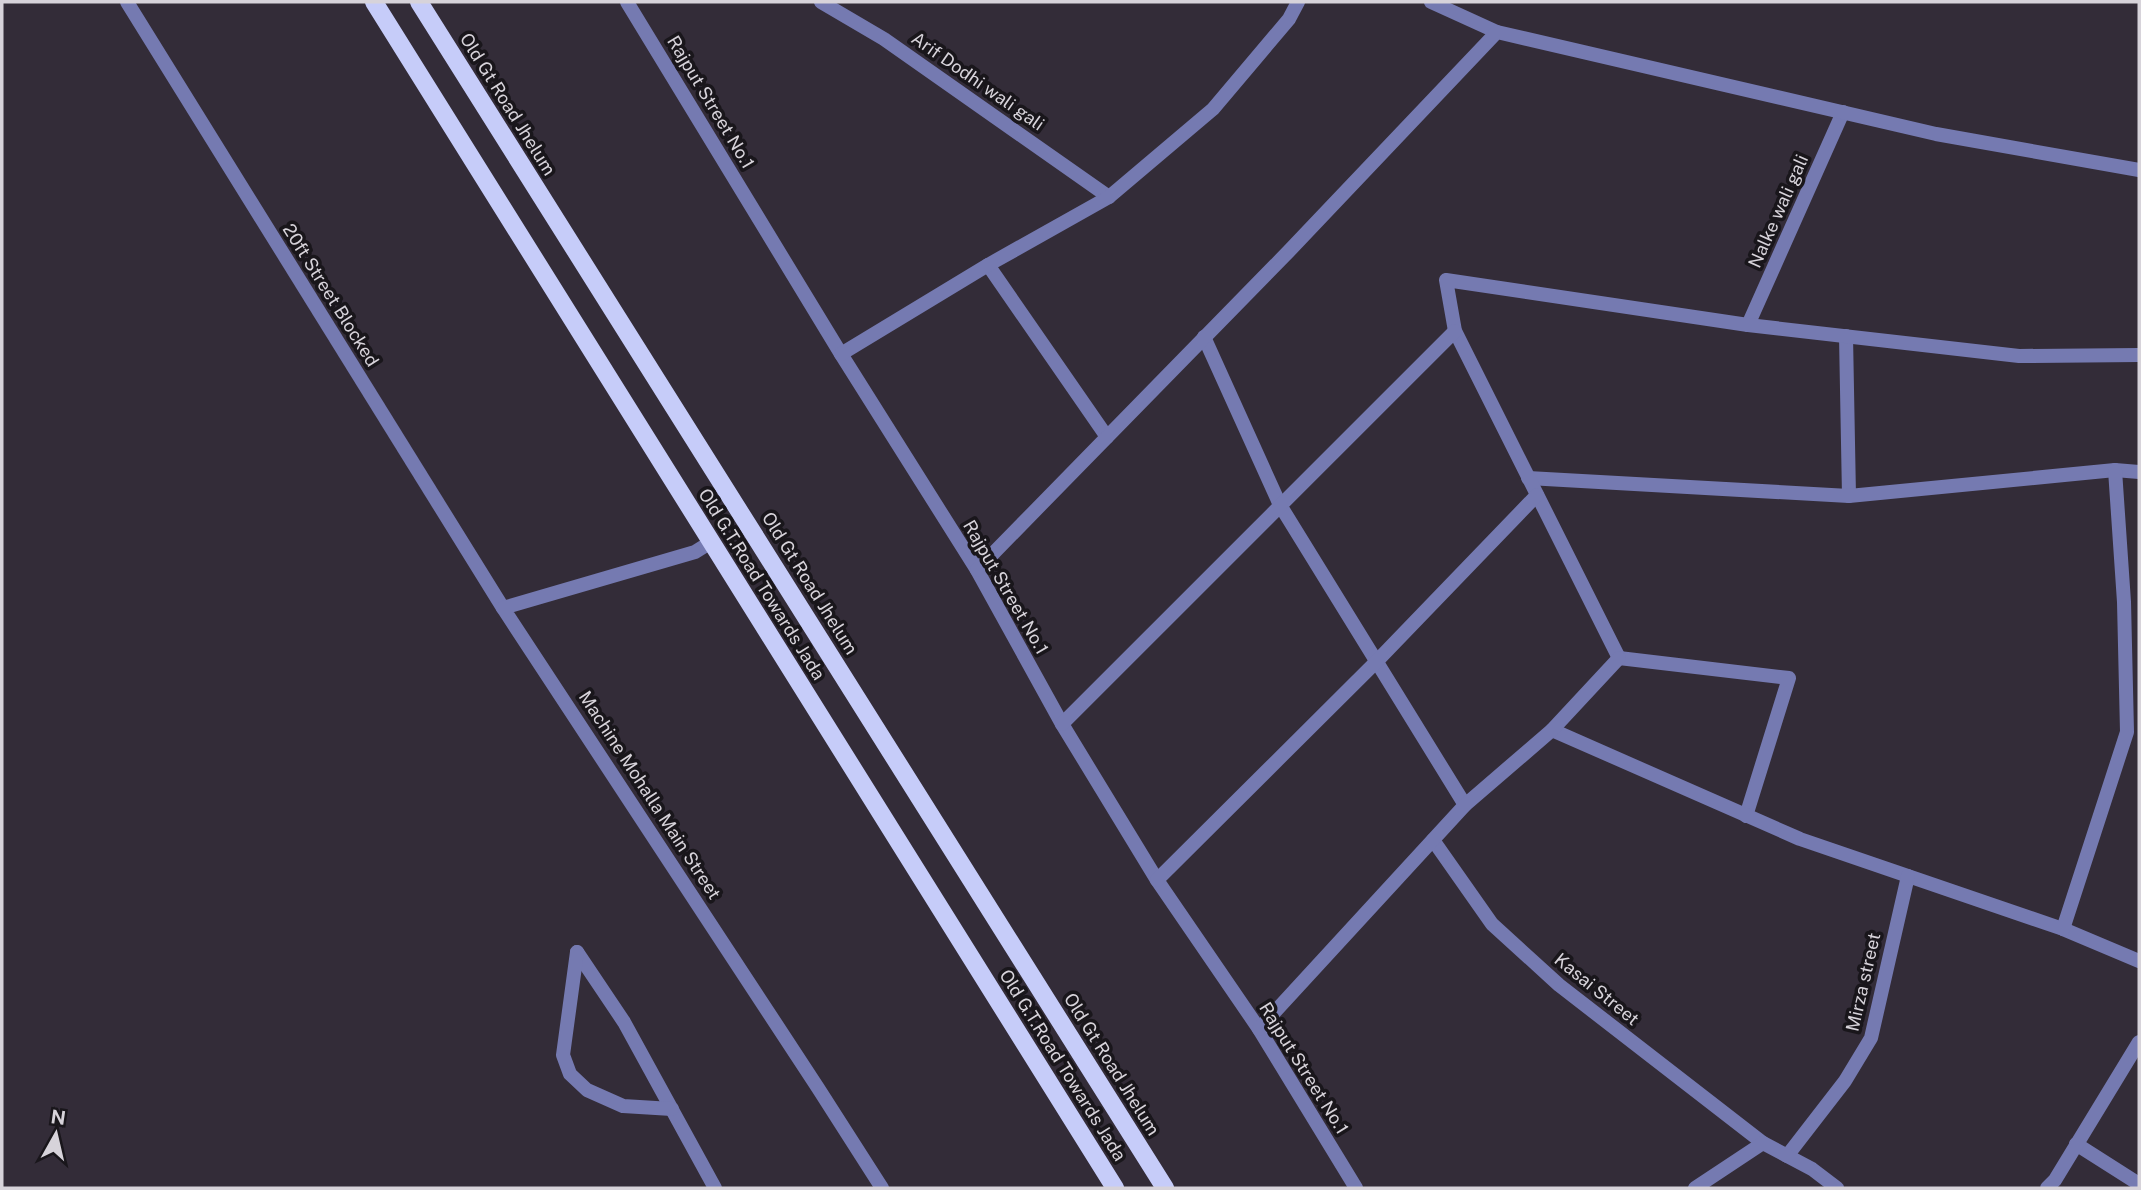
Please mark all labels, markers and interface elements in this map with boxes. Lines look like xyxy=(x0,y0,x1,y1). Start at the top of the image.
street label: Arif Dodhi wali gali xyxy=(908,27,1048,135)
street label: Old Gt Road Jhelum xyxy=(456,29,560,179)
street label: Rajput Street No.1 xyxy=(663,32,759,172)
street label: Nalke wali gali xyxy=(1744,151,1812,271)
street label: 20ft Street Blocked xyxy=(279,220,383,370)
street label: Old G.T.Road Towards Jada xyxy=(694,484,830,684)
street label: Old Gt Road Jhelum xyxy=(758,508,862,658)
street label: Rajput Street No.1 xyxy=(959,516,1053,658)
street label: Machine Mohalla Main Street xyxy=(575,687,725,903)
street label: Mirza street xyxy=(1841,931,1885,1033)
street label: Kasai Street xyxy=(1551,949,1643,1029)
street label: Old G.T.Road Towards Jada xyxy=(995,965,1131,1165)
street label: Old Gt Road Jhelum xyxy=(1060,989,1164,1139)
street label: Rajput Street No.1 xyxy=(1255,998,1353,1138)
north arrow xyxy=(21,1099,91,1169)
text: N xyxy=(49,1105,67,1129)

